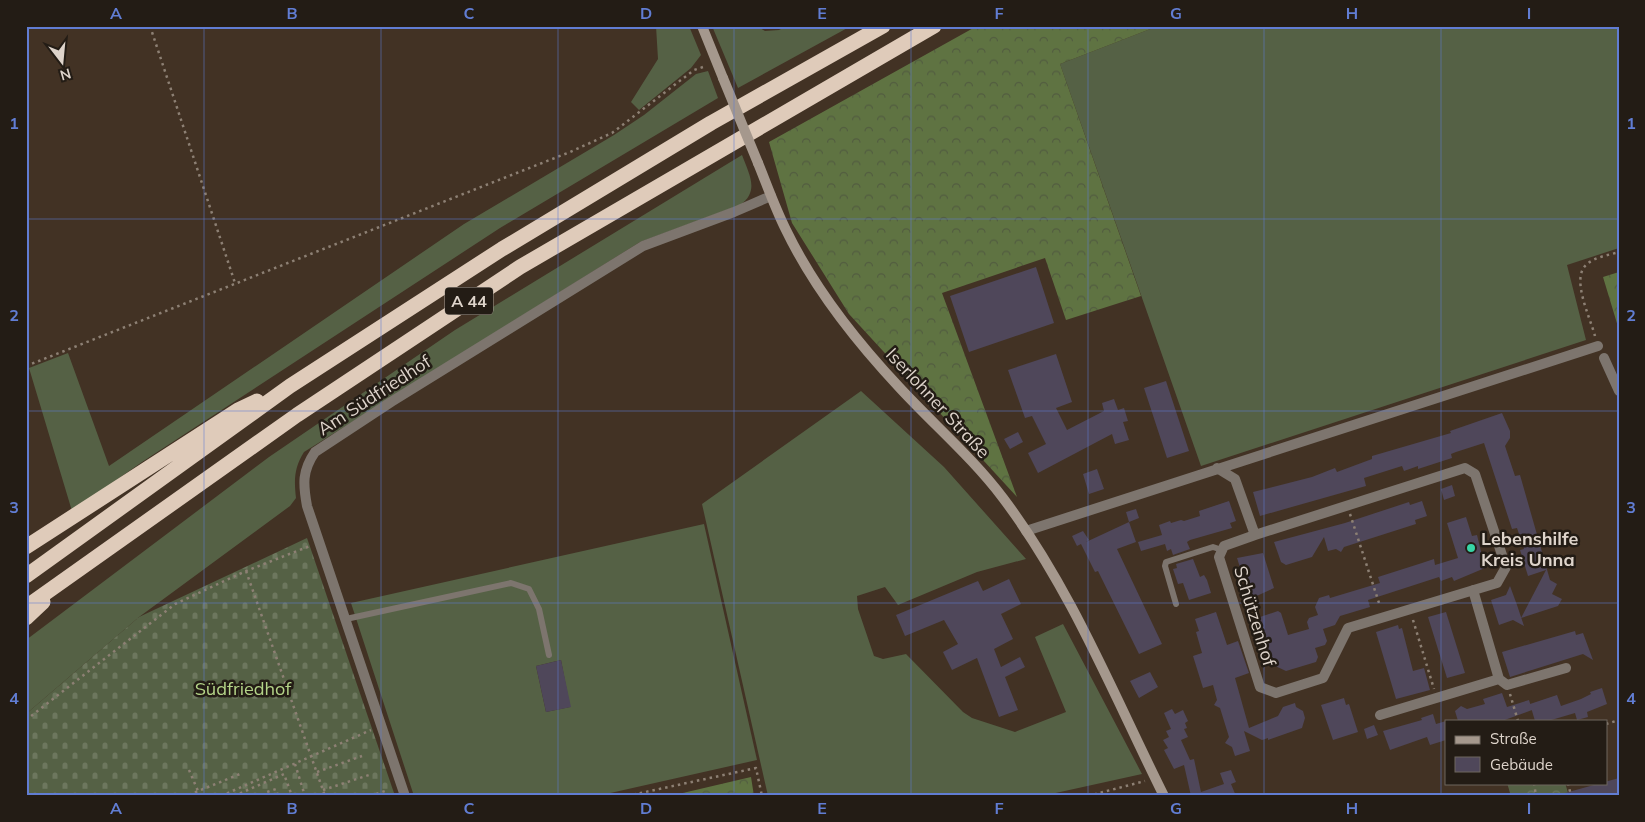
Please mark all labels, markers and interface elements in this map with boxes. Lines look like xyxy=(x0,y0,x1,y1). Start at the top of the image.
text: A xyxy=(110,3,122,23)
text: B xyxy=(286,3,298,23)
text: C xyxy=(464,3,475,23)
text: D xyxy=(640,3,652,23)
text: E xyxy=(817,3,827,23)
text: F xyxy=(994,3,1004,23)
text: G xyxy=(1170,3,1182,23)
text: H xyxy=(1346,3,1358,23)
text: I xyxy=(1527,3,1531,23)
north arrow xyxy=(38,38,88,88)
text: N xyxy=(58,64,73,85)
text: 1 xyxy=(9,113,19,133)
text: 1 xyxy=(1626,113,1636,133)
road number: A 44 xyxy=(445,288,493,314)
text: 2 xyxy=(9,305,19,325)
text: 2 xyxy=(1626,305,1636,325)
street label: Iserlohner Straße xyxy=(881,343,995,463)
street label: Am Südfriedhof xyxy=(313,349,436,440)
text: 3 xyxy=(9,497,19,517)
text: 3 xyxy=(1626,497,1636,517)
place label: Lebenshilfe Kreis Unna xyxy=(1481,527,1578,571)
marker: Lebenshilfe Kreis Unna xyxy=(1465,542,1477,554)
street label: Schützenhof xyxy=(1229,563,1281,670)
park label: Südfriedhof xyxy=(195,677,292,700)
text: 4 xyxy=(9,688,19,708)
text: 4 xyxy=(1626,688,1636,708)
legend xyxy=(1445,720,1608,784)
text: Straße xyxy=(1490,729,1537,748)
text: Gebäude xyxy=(1490,755,1553,774)
text: A xyxy=(110,798,122,818)
text: B xyxy=(286,798,298,818)
text: C xyxy=(464,798,475,818)
text: D xyxy=(640,798,652,818)
text: E xyxy=(817,798,827,818)
text: F xyxy=(994,798,1004,818)
text: G xyxy=(1170,798,1182,818)
text: H xyxy=(1346,798,1358,818)
text: I xyxy=(1527,798,1531,818)

